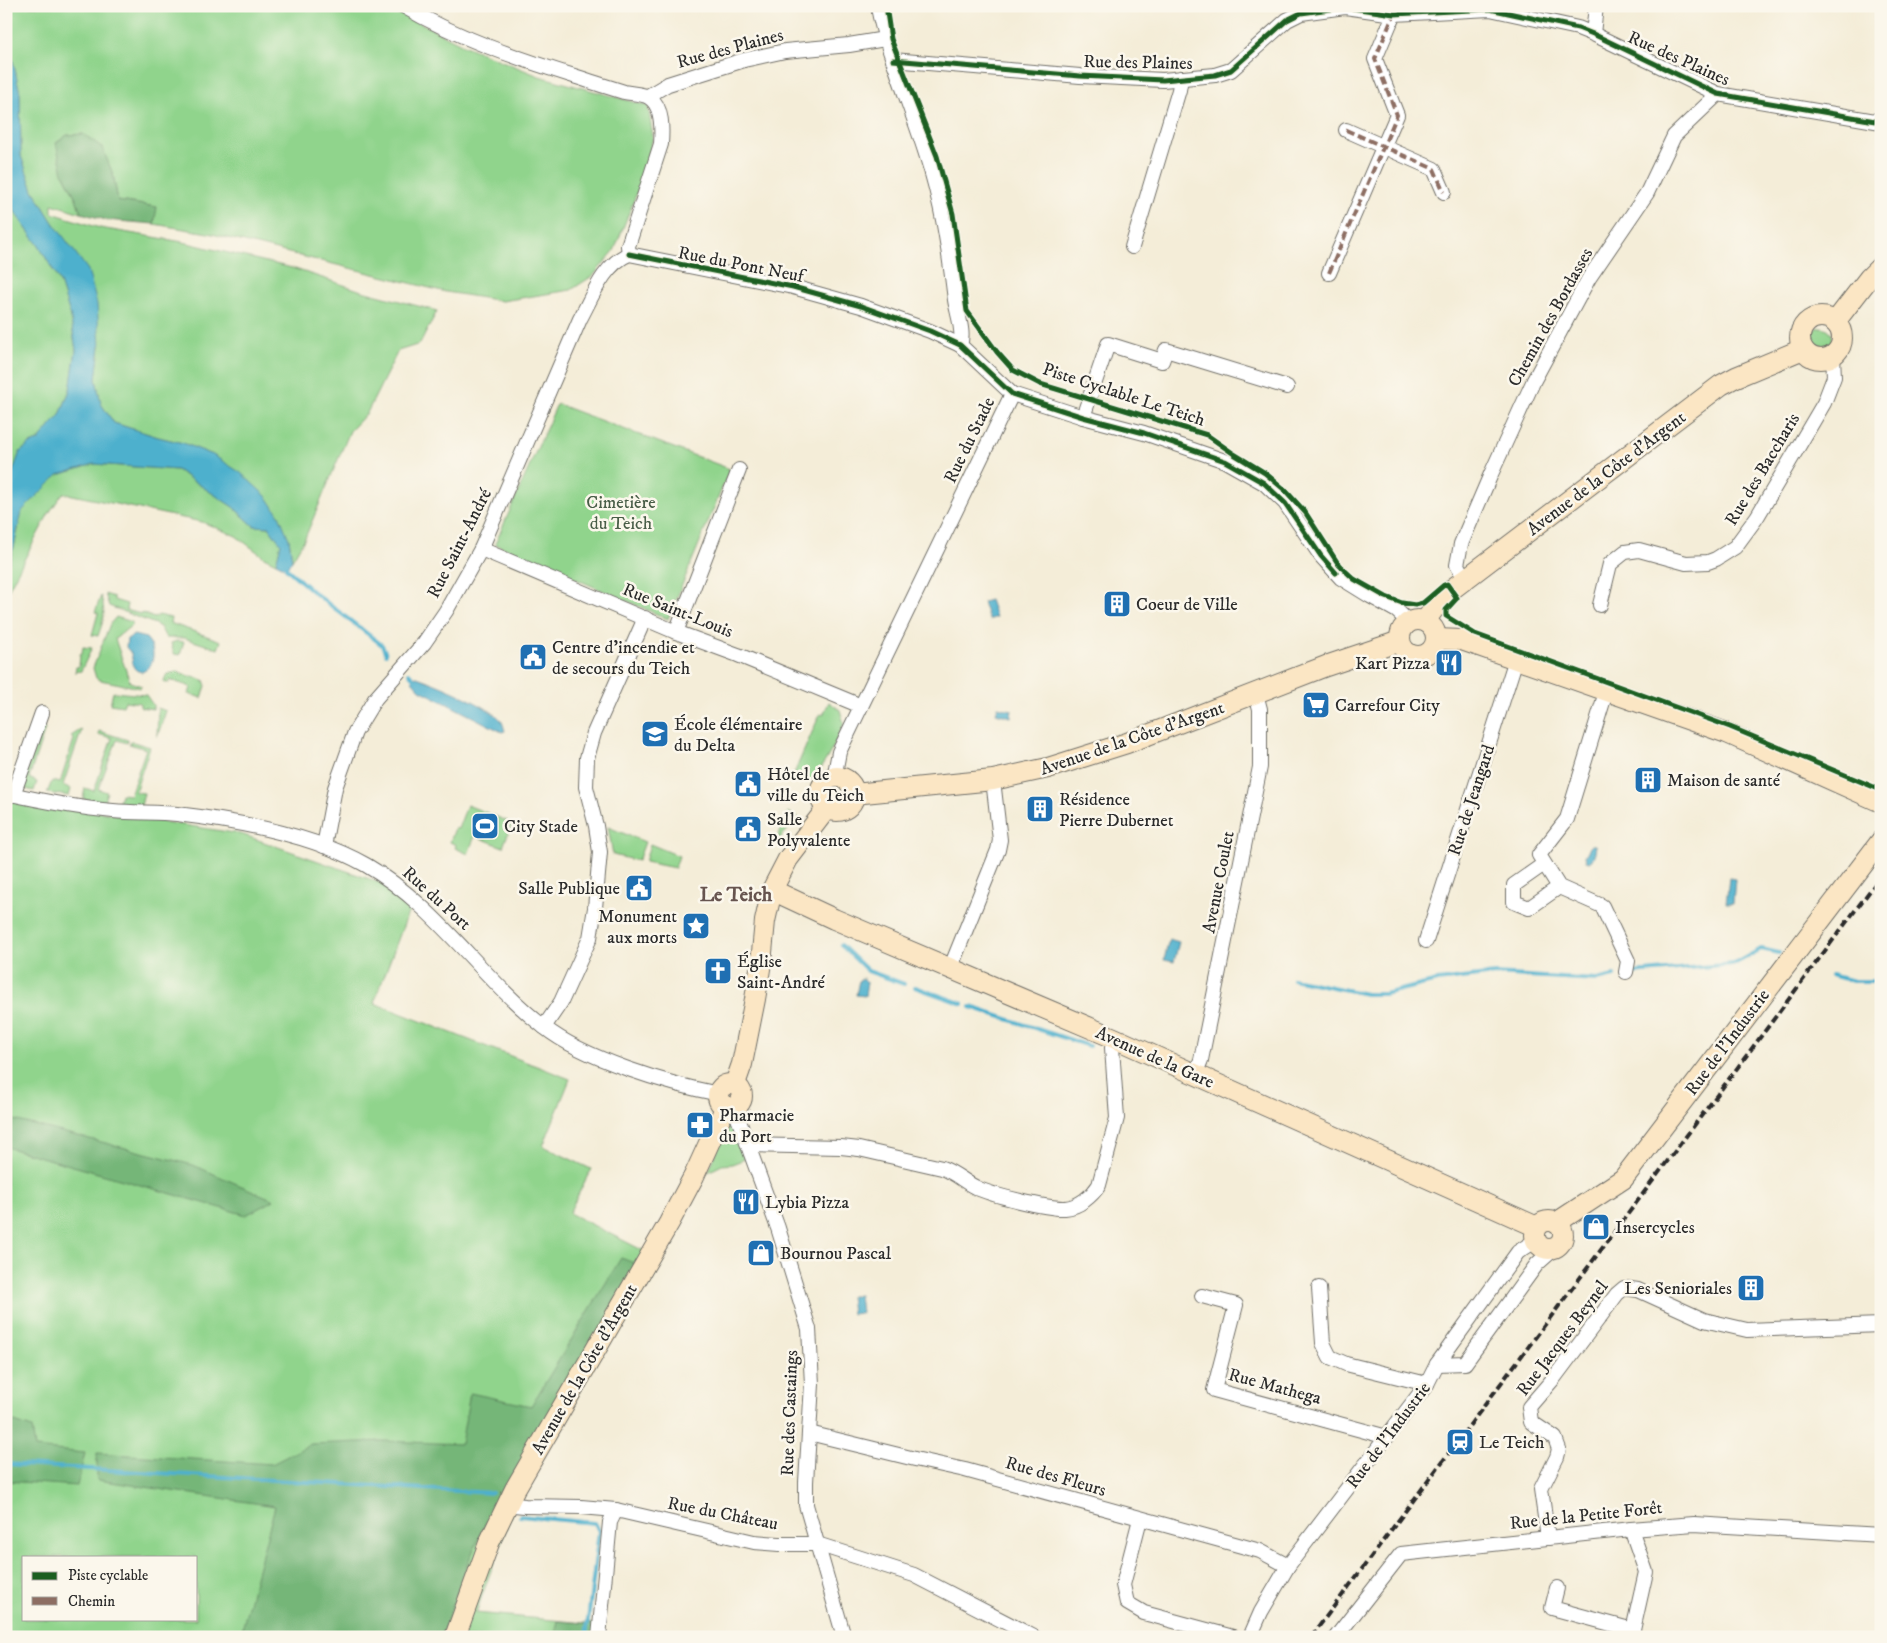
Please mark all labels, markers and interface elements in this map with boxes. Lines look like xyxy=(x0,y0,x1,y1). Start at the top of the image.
street label: Rue des Plaines xyxy=(675,24,786,74)
street label: Rue des Plaines xyxy=(1624,27,1733,91)
street label: Rue des Plaines xyxy=(1083,51,1193,75)
street label: Rue du Pont Neuf xyxy=(676,242,809,289)
street label: Chemin des Bordasses xyxy=(1504,244,1598,391)
street label: Piste Cyclable Le Teich xyxy=(1040,358,1208,432)
street label: Rue du Stade xyxy=(940,394,1000,487)
street label: Avenue de la Côte d'Argent xyxy=(1523,407,1691,541)
street label: Rue des Baccharis xyxy=(1721,409,1805,530)
street label: Rue Saint-André xyxy=(423,485,497,602)
park label: Cimetière du Teich xyxy=(586,492,656,535)
street label: Rue Saint-Louis xyxy=(619,579,736,643)
building icon: Coeur de Ville xyxy=(1102,589,1132,619)
place label: Coeur de Ville xyxy=(1136,594,1238,616)
place label: Centre d'incendie et de secours du Teich xyxy=(552,637,695,680)
public building icon: Centre d'incendie et de secours du Teich xyxy=(518,642,548,672)
restaurant icon: Kart Pizza xyxy=(1434,648,1464,678)
place label: Kart Pizza xyxy=(1355,653,1430,675)
supermarket icon: Carrefour City xyxy=(1301,690,1331,720)
place label: Carrefour City xyxy=(1335,695,1440,717)
street label: Avenue de la Côte d'Argent xyxy=(1037,697,1227,781)
place label: École élémentaire du Delta xyxy=(674,714,803,757)
school or university icon: École élémentaire du Delta xyxy=(640,719,670,749)
street label: Rue de Jeangard xyxy=(1444,742,1500,859)
place label: Hôtel de ville du Teich xyxy=(766,764,865,807)
building icon: Maison de santé xyxy=(1633,765,1663,795)
public building icon: Hôtel de ville du Teich xyxy=(733,769,763,799)
place label: Maison de santé xyxy=(1667,770,1781,792)
place label: Résidence Pierre Dubernet xyxy=(1059,789,1174,832)
building icon: Résidence Pierre Dubernet xyxy=(1025,794,1055,824)
place label: Salle Polyvalente xyxy=(767,809,850,852)
sports icon: City Stade xyxy=(470,811,500,841)
public building icon: Salle Polyvalente xyxy=(733,814,763,844)
place label: City Stade xyxy=(504,816,578,838)
street label: Avenue Coulet xyxy=(1198,829,1240,935)
street label: Rue du Port xyxy=(397,862,475,935)
public building icon: Salle Publique xyxy=(624,873,654,903)
place label: Salle Publique xyxy=(518,878,620,900)
district label: Le Teich xyxy=(700,883,773,908)
place label: Monument aux morts xyxy=(598,906,677,949)
place icon: Monument aux morts xyxy=(681,911,711,941)
place label: Église Saint-André xyxy=(737,951,826,994)
church icon: Église Saint-André xyxy=(703,956,733,986)
street label: Rue de l'Industrie xyxy=(1681,985,1775,1100)
street label: Avenue de la Gare xyxy=(1092,1022,1217,1094)
place label: Pharmacie du Port xyxy=(719,1105,794,1148)
pharmacy icon: Pharmacie du Port xyxy=(685,1110,715,1140)
restaurant icon: Lybia Pizza xyxy=(731,1187,761,1217)
place label: Lybia Pizza xyxy=(765,1192,850,1214)
shop icon: Insercycles xyxy=(1581,1212,1611,1242)
place label: Insercycles xyxy=(1615,1217,1695,1239)
shop icon: Bournou Pascal xyxy=(746,1238,776,1268)
place label: Bournou Pascal xyxy=(780,1243,892,1265)
building icon: Les Senioriales xyxy=(1736,1273,1766,1303)
street label: Rue Jacques Beynel xyxy=(1512,1276,1614,1401)
place label: Les Senioriales xyxy=(1624,1278,1732,1300)
street label: Avenue de la Côte d'Argent xyxy=(527,1280,643,1459)
street label: Rue des Castaings xyxy=(777,1350,803,1476)
street label: Rue Mathega xyxy=(1226,1364,1324,1410)
street label: Rue de l'Industrie xyxy=(1342,1378,1436,1493)
station icon: Le Teich xyxy=(1445,1427,1475,1457)
place label: Le Teich xyxy=(1479,1432,1545,1454)
street label: Rue des Fleurs xyxy=(1003,1452,1109,1502)
street label: Rue du Château xyxy=(666,1492,780,1536)
street label: Rue de la Petite Forêt xyxy=(1509,1497,1664,1535)
legend xyxy=(22,1556,198,1620)
text: Piste cyclable xyxy=(68,1566,148,1585)
text: Chemin xyxy=(68,1592,115,1611)

